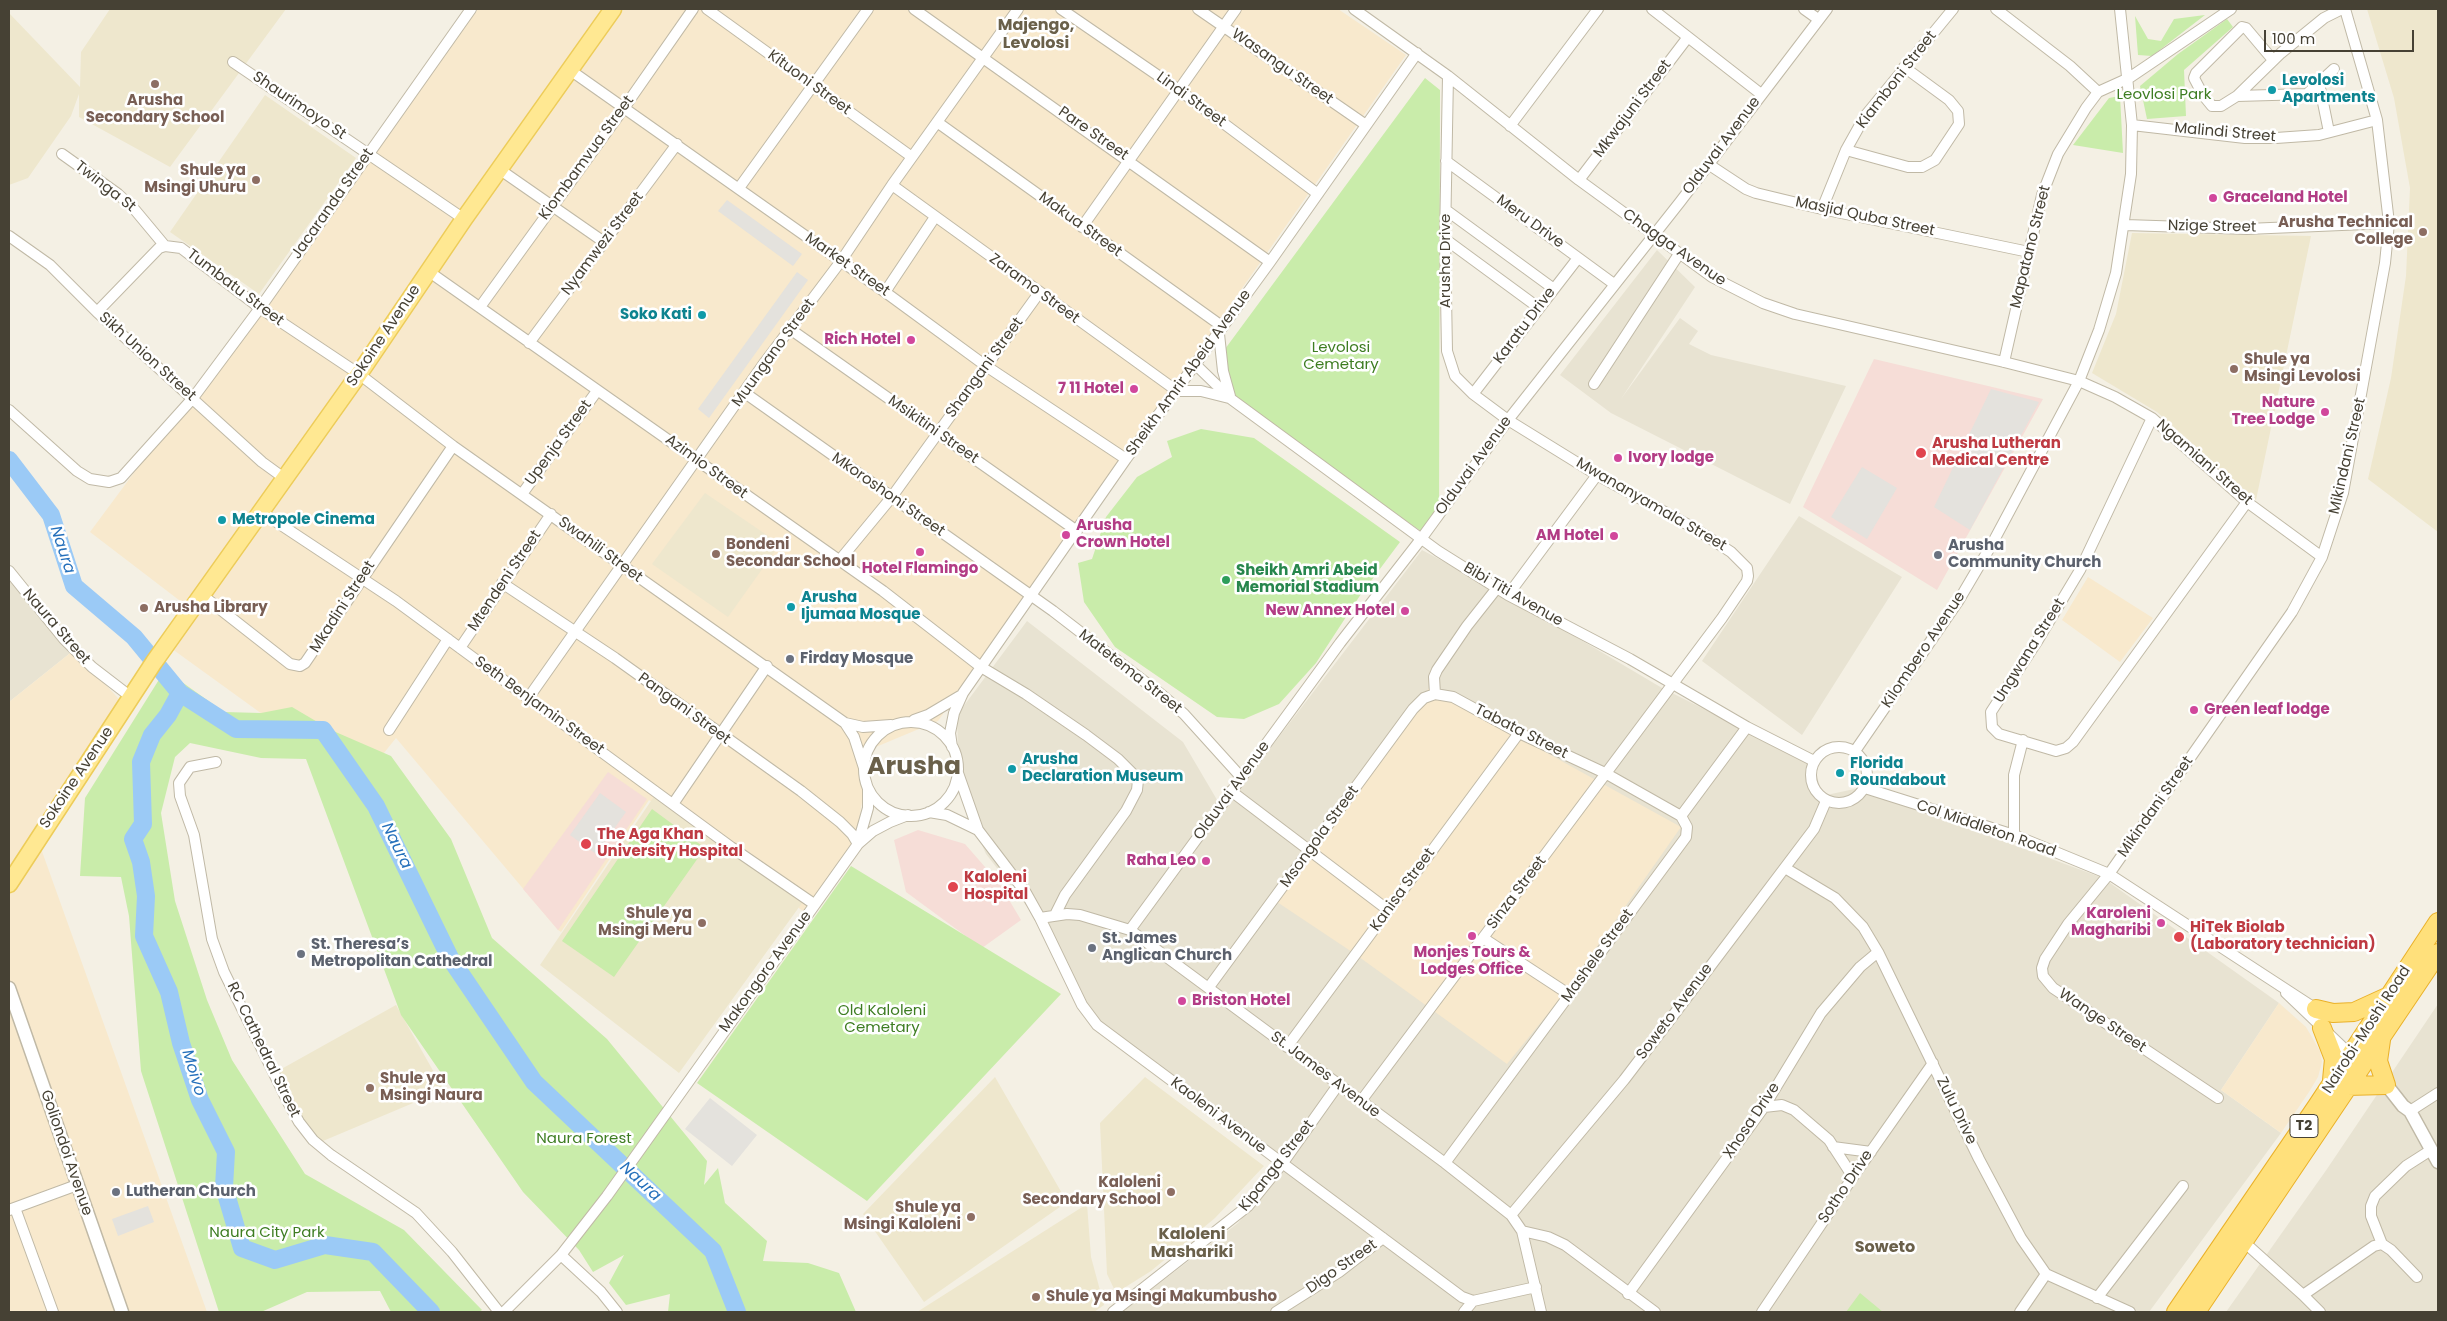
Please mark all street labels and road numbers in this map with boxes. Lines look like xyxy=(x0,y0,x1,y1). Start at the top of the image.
street label: Wasangu Street xyxy=(1228,25,1336,109)
street label: Kiamboni Street xyxy=(1853,27,1941,133)
street label: Kituoni Street xyxy=(764,47,854,119)
street label: Mkwajuni Street xyxy=(1590,57,1676,161)
street label: Shaurimoyo St xyxy=(249,68,349,144)
street label: Lindi Street xyxy=(1153,69,1229,131)
street label: Kiombamvua Street xyxy=(536,92,638,224)
street label: Olduvai Avenue xyxy=(1679,94,1765,198)
street label: Pare Street xyxy=(1054,103,1132,165)
street label: Malindi Street xyxy=(2174,120,2276,146)
street label: Jacaranda Street xyxy=(288,145,378,263)
street label: Twinga St xyxy=(71,158,139,216)
street label: Mapatano Street xyxy=(2007,184,2055,310)
street label: Nyamwezi Street xyxy=(558,189,648,299)
street label: Makua Street xyxy=(1035,189,1125,261)
street label: Meru Drive xyxy=(1493,191,1567,253)
street label: Masjid Quba Street xyxy=(1794,193,1936,241)
street label: Chagga Avenue xyxy=(1619,206,1729,290)
street label: Arusha Drive xyxy=(1437,214,1455,308)
street label: Nzige Street xyxy=(2168,217,2256,237)
street label: Market Street xyxy=(801,229,893,301)
street label: Tumbatu Street xyxy=(183,246,287,330)
street label: Zaramo Street xyxy=(985,250,1083,328)
street label: Sokoine Avenue xyxy=(343,282,425,390)
street label: Karatu Drive xyxy=(1490,284,1560,368)
street label: Sheikh Amrir Abeid Avenue xyxy=(1123,286,1255,460)
street label: Muungano Street xyxy=(729,295,819,411)
street label: Sikh Union Street xyxy=(95,309,199,405)
street label: Shangani Street xyxy=(943,314,1027,422)
street label: Msikitini Street xyxy=(884,392,982,468)
street label: Mikindani Street xyxy=(2326,396,2370,516)
street label: Upenja Street xyxy=(522,397,596,489)
street label: Olduvai Avenue xyxy=(1432,413,1516,519)
street label: Ngamiani Street xyxy=(2152,416,2256,510)
street label: Azimio Street xyxy=(661,431,751,503)
street label: Mkoroshoni Street xyxy=(828,449,948,541)
street label: Mwananyamala Street xyxy=(1573,455,1729,555)
street label: Swahili Street xyxy=(554,513,646,587)
street label: Mtendeni Street xyxy=(465,527,545,635)
street label: Mkadini Street xyxy=(307,558,379,656)
street label: Bibi Titi Avenue xyxy=(1460,559,1566,631)
street label: Naura Street xyxy=(18,586,94,668)
street label: Kilombero Avenue xyxy=(1878,588,1970,712)
street label: Ungwana Street xyxy=(1991,595,2069,707)
street label: Matetema Street xyxy=(1075,626,1185,718)
street label: Seth Benjamin Street xyxy=(471,653,607,759)
street label: Pangani Street xyxy=(634,669,734,749)
street label: Tabata Street xyxy=(1471,701,1571,763)
street label: Sokoine Avenue xyxy=(36,724,118,832)
street label: Olduvai Avenue xyxy=(1190,738,1274,844)
street label: Mikindani Street xyxy=(2114,753,2198,861)
street label: Msongola Street xyxy=(1277,783,1363,891)
street label: Col Middleton Road xyxy=(1914,797,2058,861)
street label: Kanisa Street xyxy=(1367,845,1439,935)
street label: Sinza Street xyxy=(1484,853,1550,933)
street label: Mashele Street xyxy=(1558,906,1638,1006)
street label: Makongoro Avenue xyxy=(716,908,816,1036)
street label: Soweto Avenue xyxy=(1633,961,1717,1063)
street label: Nairobi-Moshi Road xyxy=(2319,963,2415,1097)
street label: RC Cathedral Street xyxy=(222,979,304,1121)
street label: Wange Street xyxy=(2055,985,2149,1057)
street label: St. James Avenue xyxy=(1267,1028,1383,1122)
street label: Kaoleni Avenue xyxy=(1167,1074,1269,1158)
street label: Zulu Drive xyxy=(1932,1074,1980,1148)
street label: Xhosa Drive xyxy=(1720,1079,1784,1163)
street label: Goliondoi Avenue xyxy=(36,1088,96,1218)
road number: T2 xyxy=(2290,1114,2318,1138)
street label: Kipanga Street xyxy=(1236,1117,1318,1215)
street label: Sotho Drive xyxy=(1815,1147,1877,1227)
street label: Digo Street xyxy=(1303,1236,1381,1298)

